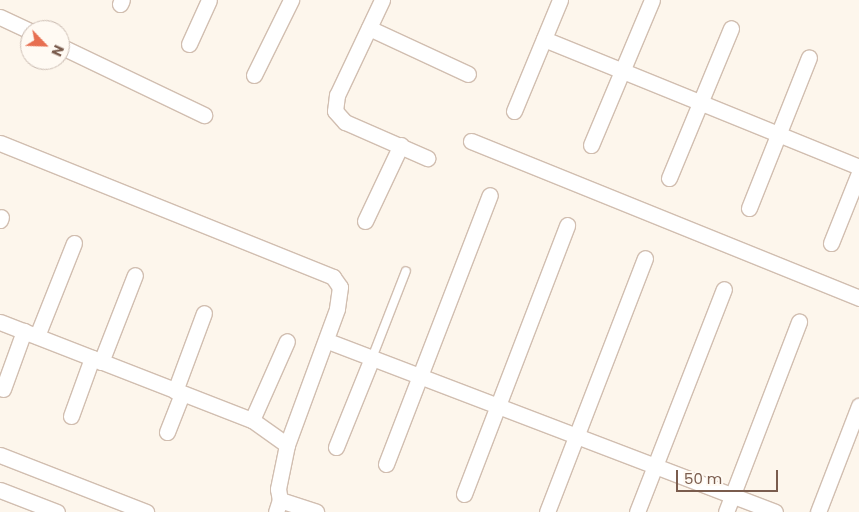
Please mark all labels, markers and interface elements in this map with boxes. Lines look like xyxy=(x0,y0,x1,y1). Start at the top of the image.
north arrow xyxy=(20,20,70,70)
text: N xyxy=(47,42,69,60)
scale bar xyxy=(679,460,782,492)
text: 50 m xyxy=(684,468,722,489)

